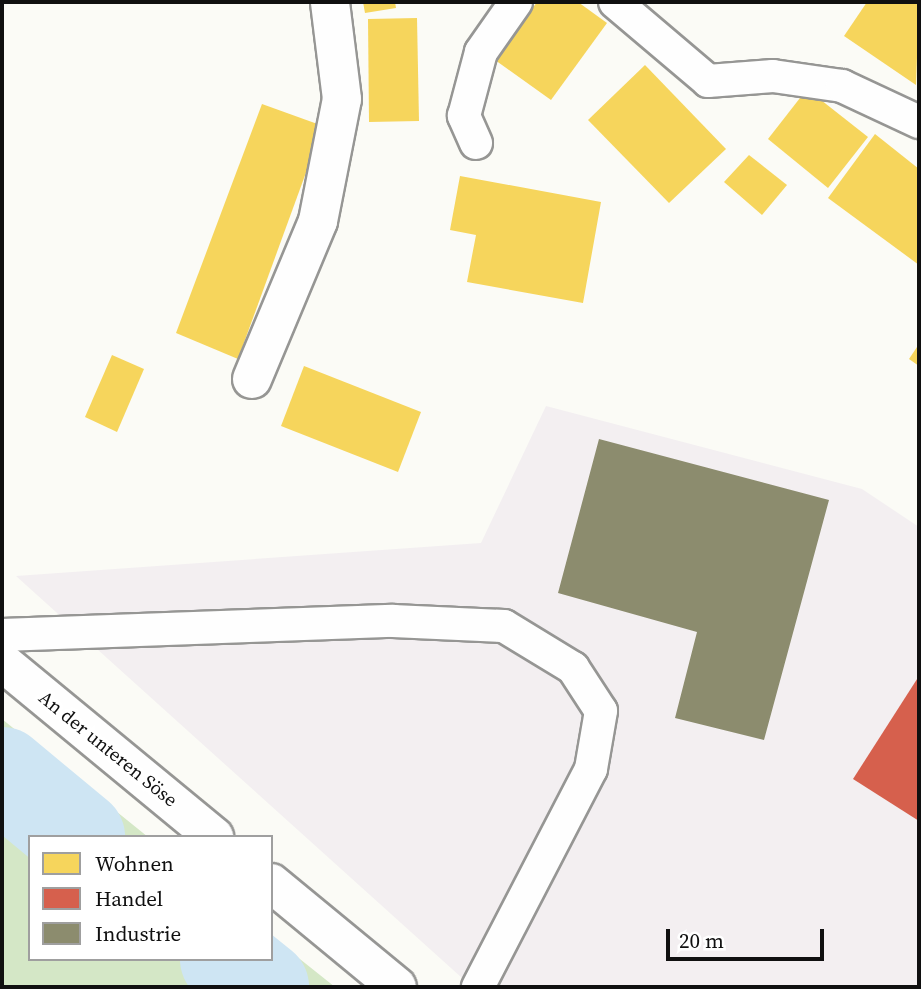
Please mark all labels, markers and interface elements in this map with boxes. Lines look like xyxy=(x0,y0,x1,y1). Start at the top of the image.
street label: An der unteren Söse xyxy=(34,686,182,812)
legend xyxy=(28,835,273,961)
text: Wohnen xyxy=(95,849,174,878)
text: Handel xyxy=(95,884,163,913)
scale bar xyxy=(669,916,827,960)
text: Industrie xyxy=(95,919,181,948)
text: 20 m xyxy=(679,926,724,955)

